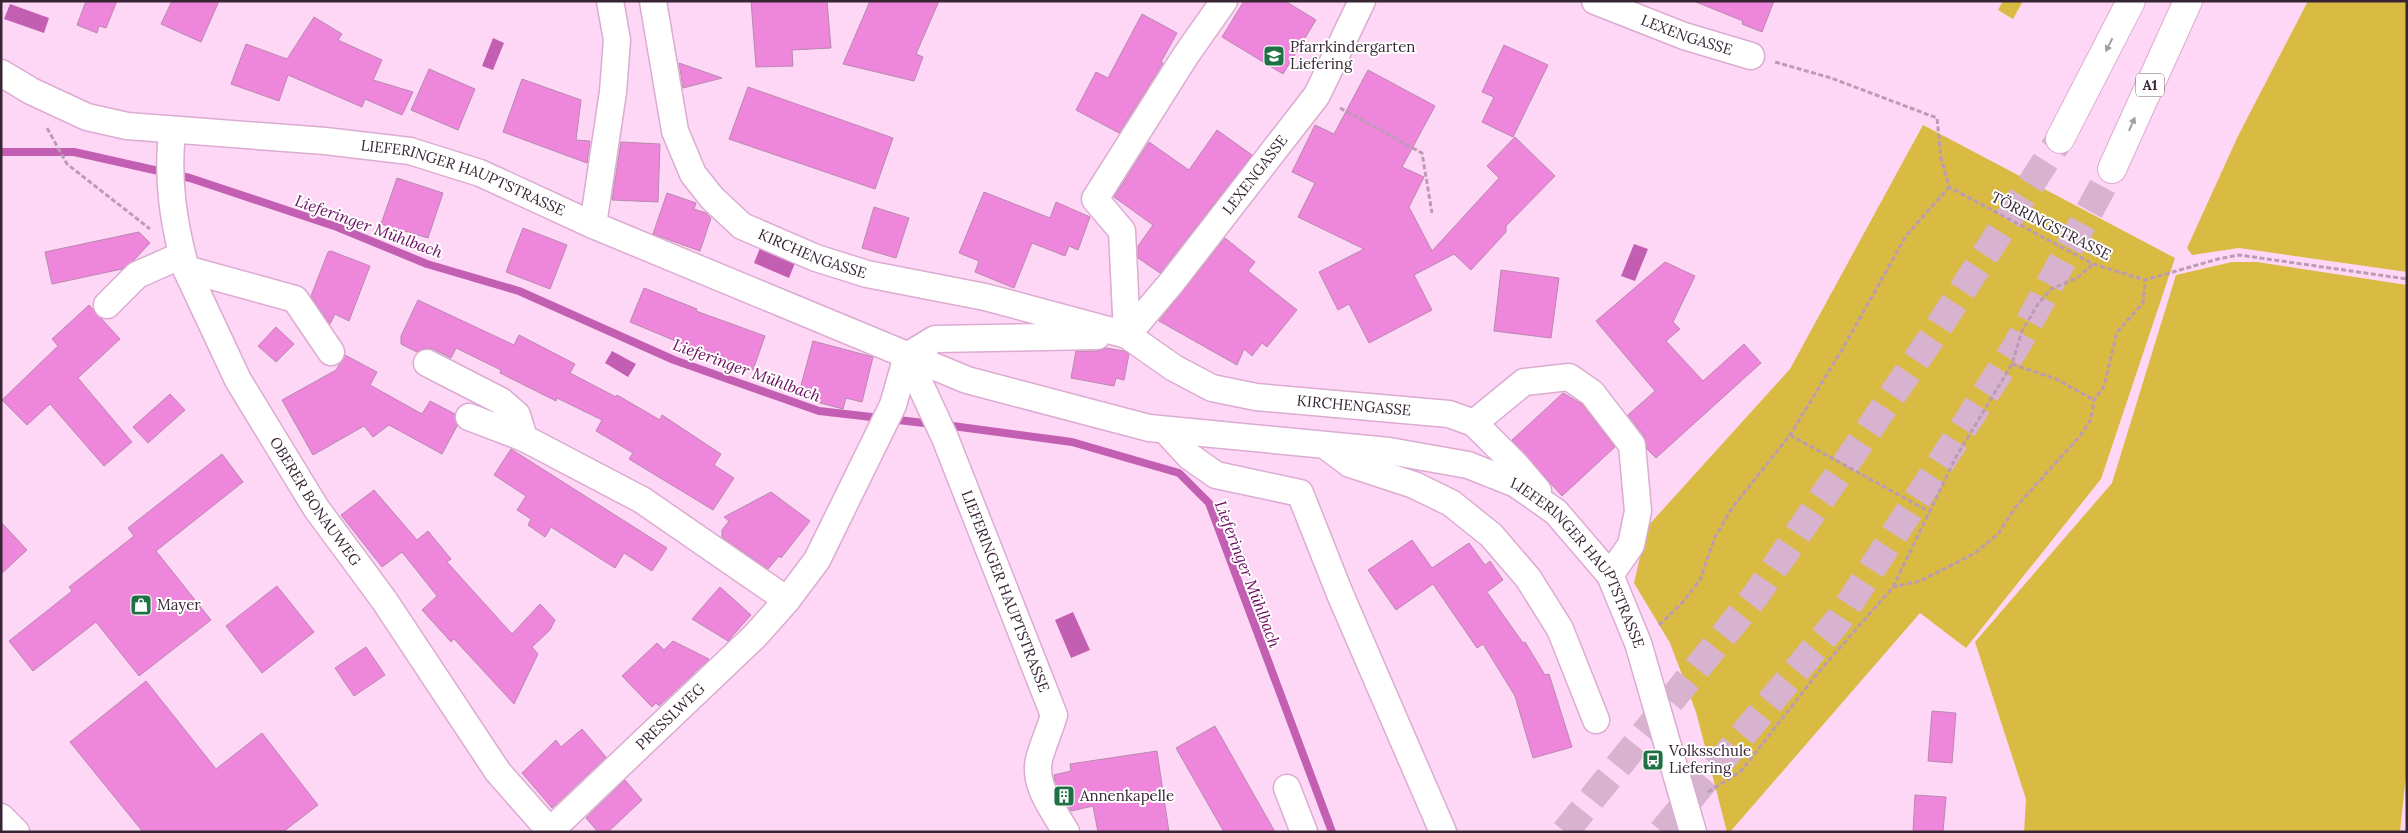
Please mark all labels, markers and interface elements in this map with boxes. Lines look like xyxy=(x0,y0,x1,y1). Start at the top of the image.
street label: LEXENGASSE xyxy=(1638,10,1735,59)
place label: Pfarrkindergarten Liefering xyxy=(1290,37,1415,73)
one-way arrow xyxy=(2105,37,2113,52)
school or university icon: Pfarrkindergarten Liefering xyxy=(1262,44,1286,68)
road number: A1 xyxy=(2136,74,2164,96)
one-way arrow xyxy=(2129,117,2137,131)
street label: LEXENGASSE xyxy=(1218,131,1291,218)
street label: LIEFERINGER HAUPTSTRASSE xyxy=(360,135,568,220)
street label: TÖRRINGSTRASSE xyxy=(1988,187,2114,264)
water label: Lieferinger Mühlbach xyxy=(292,190,446,262)
street label: KIRCHENGASSE xyxy=(755,224,869,282)
water label: Lieferinger Mühlbach xyxy=(670,334,824,406)
street label: KIRCHENGASSE xyxy=(1296,391,1412,420)
street label: OBERER BONAUWEG xyxy=(266,433,366,570)
street label: LIEFERINGER HAUPTSTRASSE xyxy=(1508,473,1649,650)
street label: LIEFERINGER HAUPTSTRASSE xyxy=(957,487,1054,695)
water label: Lieferinger Mühlbach xyxy=(1211,498,1285,650)
shop icon: Mayer xyxy=(129,593,153,617)
place label: Mayer xyxy=(157,595,201,614)
street label: PRESSLWEG xyxy=(631,679,709,754)
place label: Volksschule Liefering xyxy=(1668,741,1751,777)
bus stop icon: Volksschule Liefering xyxy=(1641,748,1665,772)
building icon: Annenkapelle xyxy=(1052,784,1076,808)
place label: Annenkapelle xyxy=(1079,786,1174,805)

